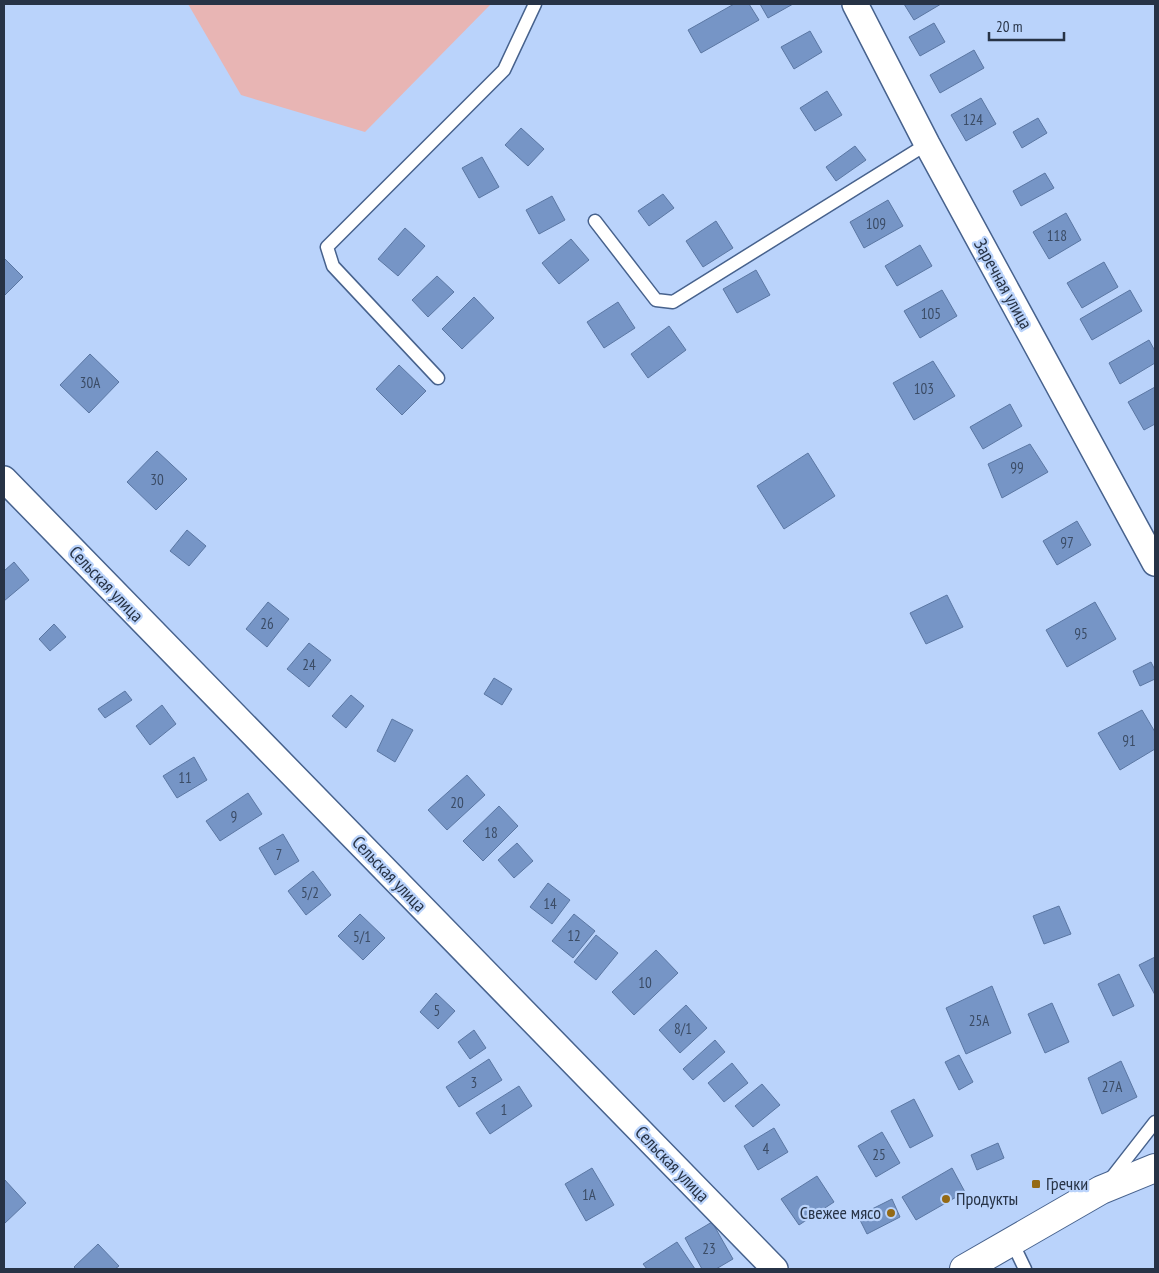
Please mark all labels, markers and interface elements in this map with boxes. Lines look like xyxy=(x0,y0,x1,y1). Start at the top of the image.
scale bar xyxy=(989,10,1064,42)
text: 20 m xyxy=(996,17,1022,36)
house number: 124 xyxy=(963,110,983,129)
house number: 109 xyxy=(866,214,886,233)
house number: 118 xyxy=(1047,226,1067,245)
street label: Заречная улица xyxy=(969,234,1038,333)
house number: 105 xyxy=(921,304,941,323)
house number: 30А xyxy=(80,373,101,392)
house number: 103 xyxy=(914,379,934,398)
house number: 99 xyxy=(1010,458,1024,477)
house number: 30 xyxy=(150,470,164,489)
house number: 97 xyxy=(1060,533,1074,552)
street label: Сельская улица xyxy=(64,541,148,627)
house number: 26 xyxy=(260,614,274,633)
house number: 95 xyxy=(1074,624,1088,643)
house number: 24 xyxy=(302,655,316,674)
house number: 91 xyxy=(1122,731,1136,750)
house number: 11 xyxy=(178,768,192,787)
house number: 20 xyxy=(450,793,464,812)
house number: 9 xyxy=(231,807,237,826)
house number: 18 xyxy=(484,823,498,842)
street label: Сельская улица xyxy=(347,831,431,917)
house number: 7 xyxy=(276,845,282,864)
house number: 5/2 xyxy=(301,883,319,902)
house number: 14 xyxy=(543,894,557,913)
house number: 12 xyxy=(567,926,581,945)
house number: 5/1 xyxy=(353,927,371,946)
house number: 10 xyxy=(638,973,652,992)
house number: 5 xyxy=(434,1001,440,1020)
house number: 25А xyxy=(969,1011,990,1030)
house number: 8/1 xyxy=(674,1019,692,1038)
house number: 3 xyxy=(471,1073,477,1092)
house number: 27А xyxy=(1102,1077,1123,1096)
house number: 1 xyxy=(501,1100,507,1119)
street label: Сельская улица xyxy=(630,1121,714,1207)
house number: 4 xyxy=(763,1139,770,1158)
house number: 25 xyxy=(872,1145,886,1164)
place label: Гречки xyxy=(1046,1172,1088,1195)
marker: Гречки xyxy=(1030,1178,1042,1190)
house number: 1А xyxy=(582,1185,597,1204)
place label: Продукты xyxy=(956,1187,1018,1210)
marker: Продукты xyxy=(940,1193,952,1205)
place label: Свежее мясо xyxy=(800,1201,881,1224)
marker: Свежее мясо xyxy=(885,1207,897,1219)
house number: 23 xyxy=(702,1239,716,1258)

